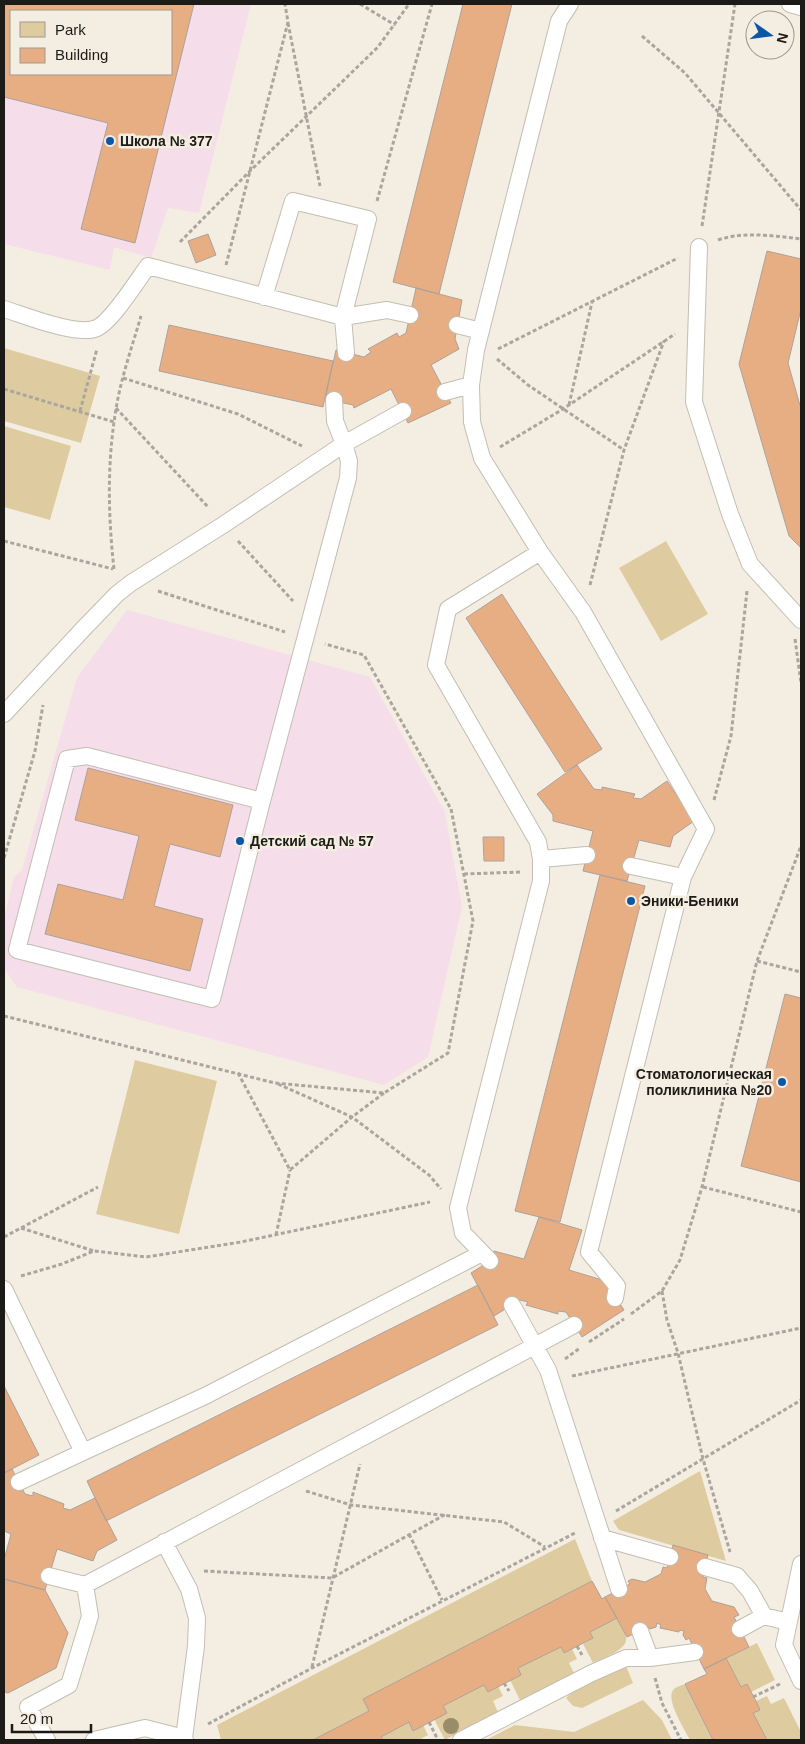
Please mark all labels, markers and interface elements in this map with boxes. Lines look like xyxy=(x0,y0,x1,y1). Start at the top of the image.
legend xyxy=(10,10,172,75)
north arrow xyxy=(745,10,795,60)
text: Park xyxy=(55,21,86,38)
text: N xyxy=(774,31,792,45)
text: Building xyxy=(55,46,108,63)
place label: Школа № 377 xyxy=(120,133,213,149)
marker: Школа № 377 xyxy=(104,135,116,147)
place label: Детский сад № 57 xyxy=(250,833,374,849)
marker: Детский сад № 57 xyxy=(234,835,246,847)
place label: Эники-Беники xyxy=(641,893,739,909)
marker: Эники-Беники xyxy=(625,895,637,907)
place label: Стоматологическая поликлиника №20 xyxy=(636,1066,772,1098)
marker: Стоматологическая поликлиника №20 xyxy=(776,1076,788,1088)
scale bar xyxy=(12,1702,91,1734)
text: 20 m xyxy=(20,1710,53,1727)

